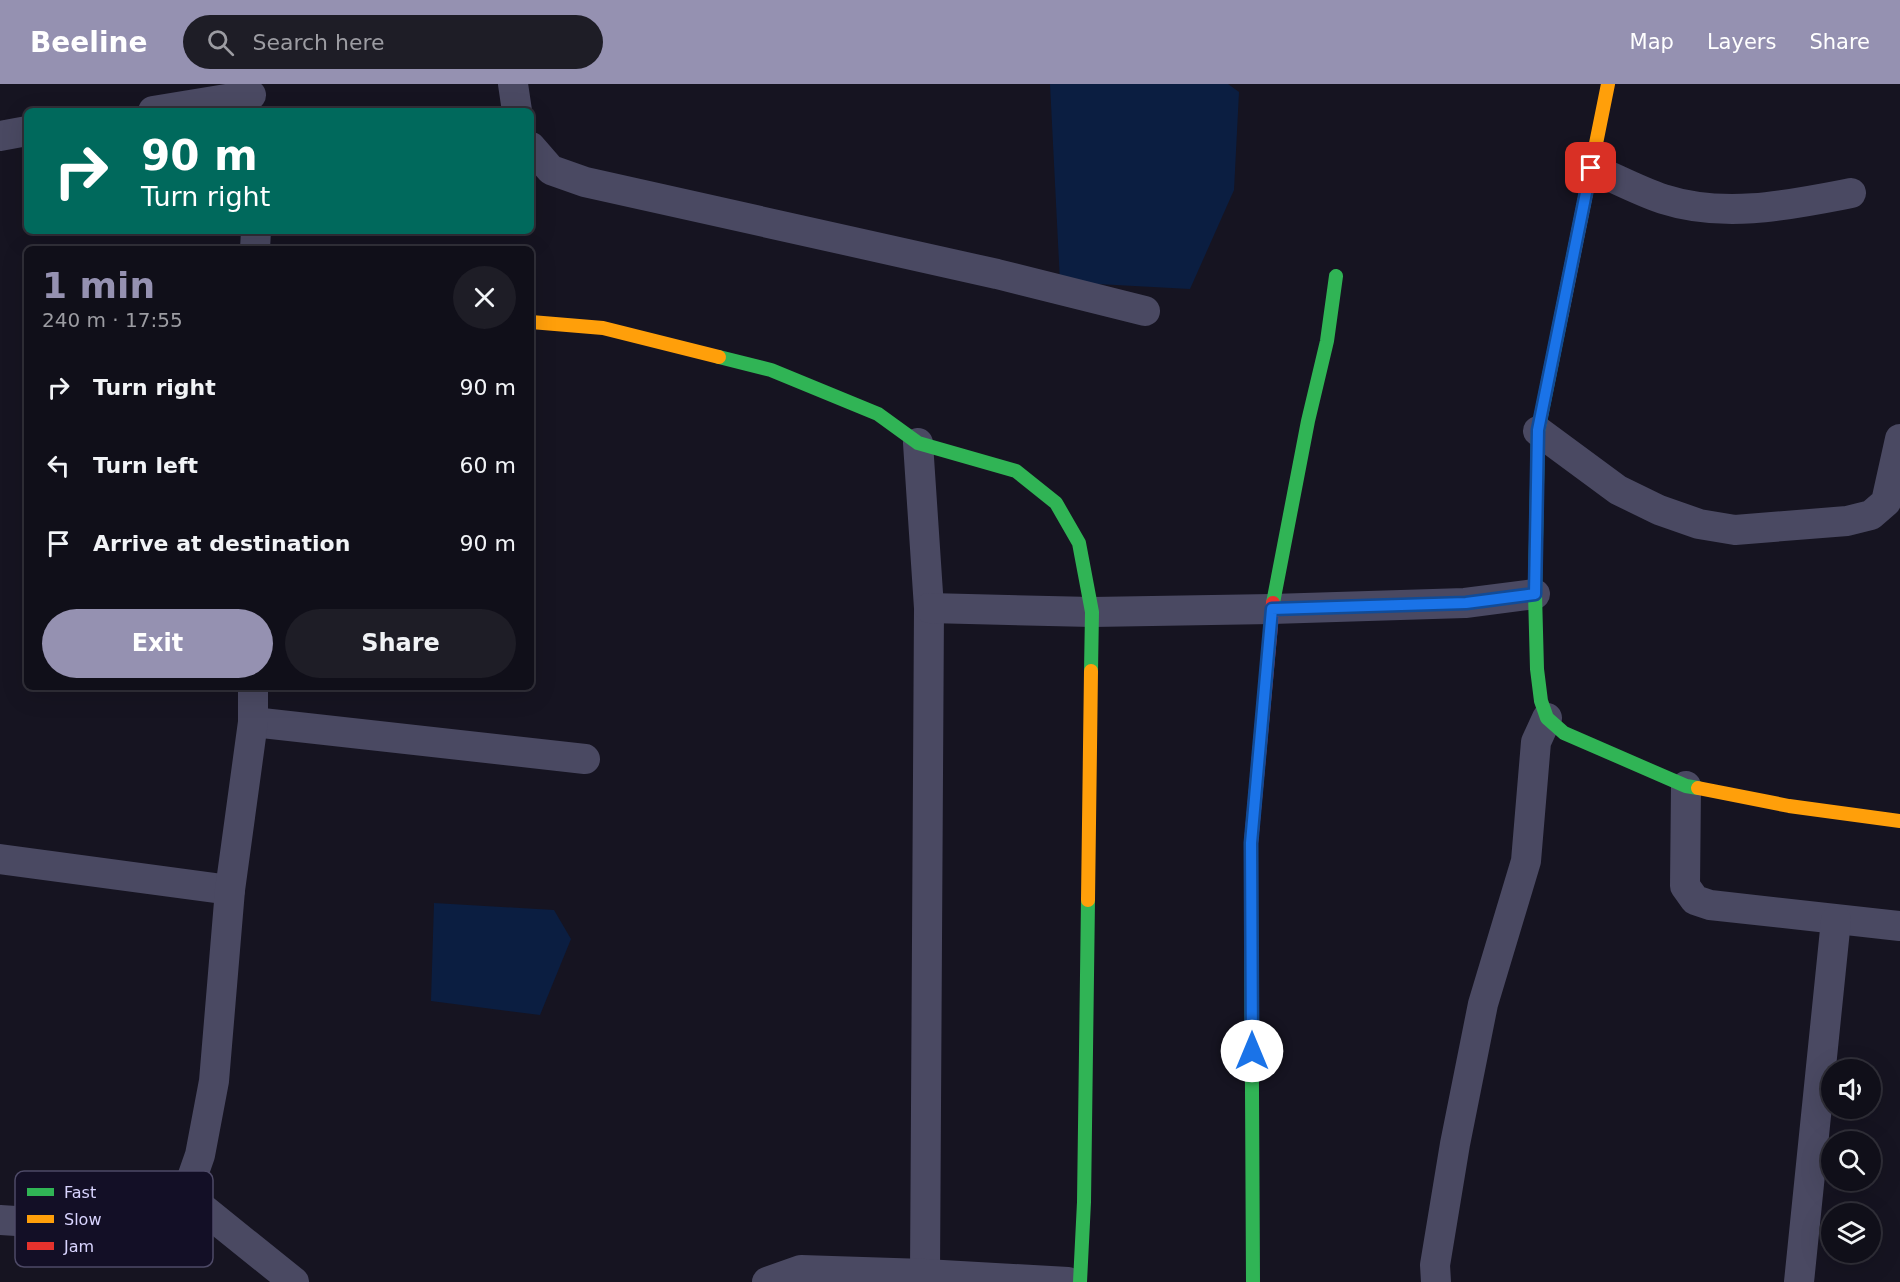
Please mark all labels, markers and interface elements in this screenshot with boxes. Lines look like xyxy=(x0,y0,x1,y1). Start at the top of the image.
search box xyxy=(183,15,603,69)
text: Beeline xyxy=(30,26,147,59)
icon: search xyxy=(204,26,237,59)
text: Search here xyxy=(252,30,385,55)
text: Map xyxy=(1630,30,1674,54)
text: Layers xyxy=(1707,30,1776,54)
text: Share xyxy=(1809,30,1870,54)
text: 90 m xyxy=(141,131,258,180)
icon: right xyxy=(42,132,120,210)
pin xyxy=(1565,142,1616,193)
icon: arrive xyxy=(1574,151,1607,184)
text: Turn right xyxy=(141,181,270,212)
text: 1 min xyxy=(42,265,155,306)
button: close xyxy=(453,266,516,329)
text: 240 m · 17:55 xyxy=(42,308,183,332)
icon: right xyxy=(42,371,75,404)
text: Turn right xyxy=(93,375,216,400)
text: 90 m xyxy=(460,375,516,400)
icon: left xyxy=(42,449,75,482)
text: Turn left xyxy=(93,453,198,478)
text: 60 m xyxy=(460,453,516,478)
icon: arrive xyxy=(42,527,75,560)
text: Arrive at destination xyxy=(93,531,350,556)
text: 90 m xyxy=(460,531,516,556)
button: Exit xyxy=(42,609,273,678)
button: Share xyxy=(285,609,516,678)
position arrow xyxy=(1220,1019,1284,1083)
map controls xyxy=(1821,1059,1881,1263)
button: sound xyxy=(1821,1059,1881,1119)
button: search xyxy=(1821,1131,1881,1191)
legend xyxy=(15,1171,213,1267)
text: Fast xyxy=(64,1183,96,1202)
button: layers xyxy=(1821,1203,1881,1263)
text: Slow xyxy=(64,1210,101,1229)
text: Jam xyxy=(63,1237,94,1256)

